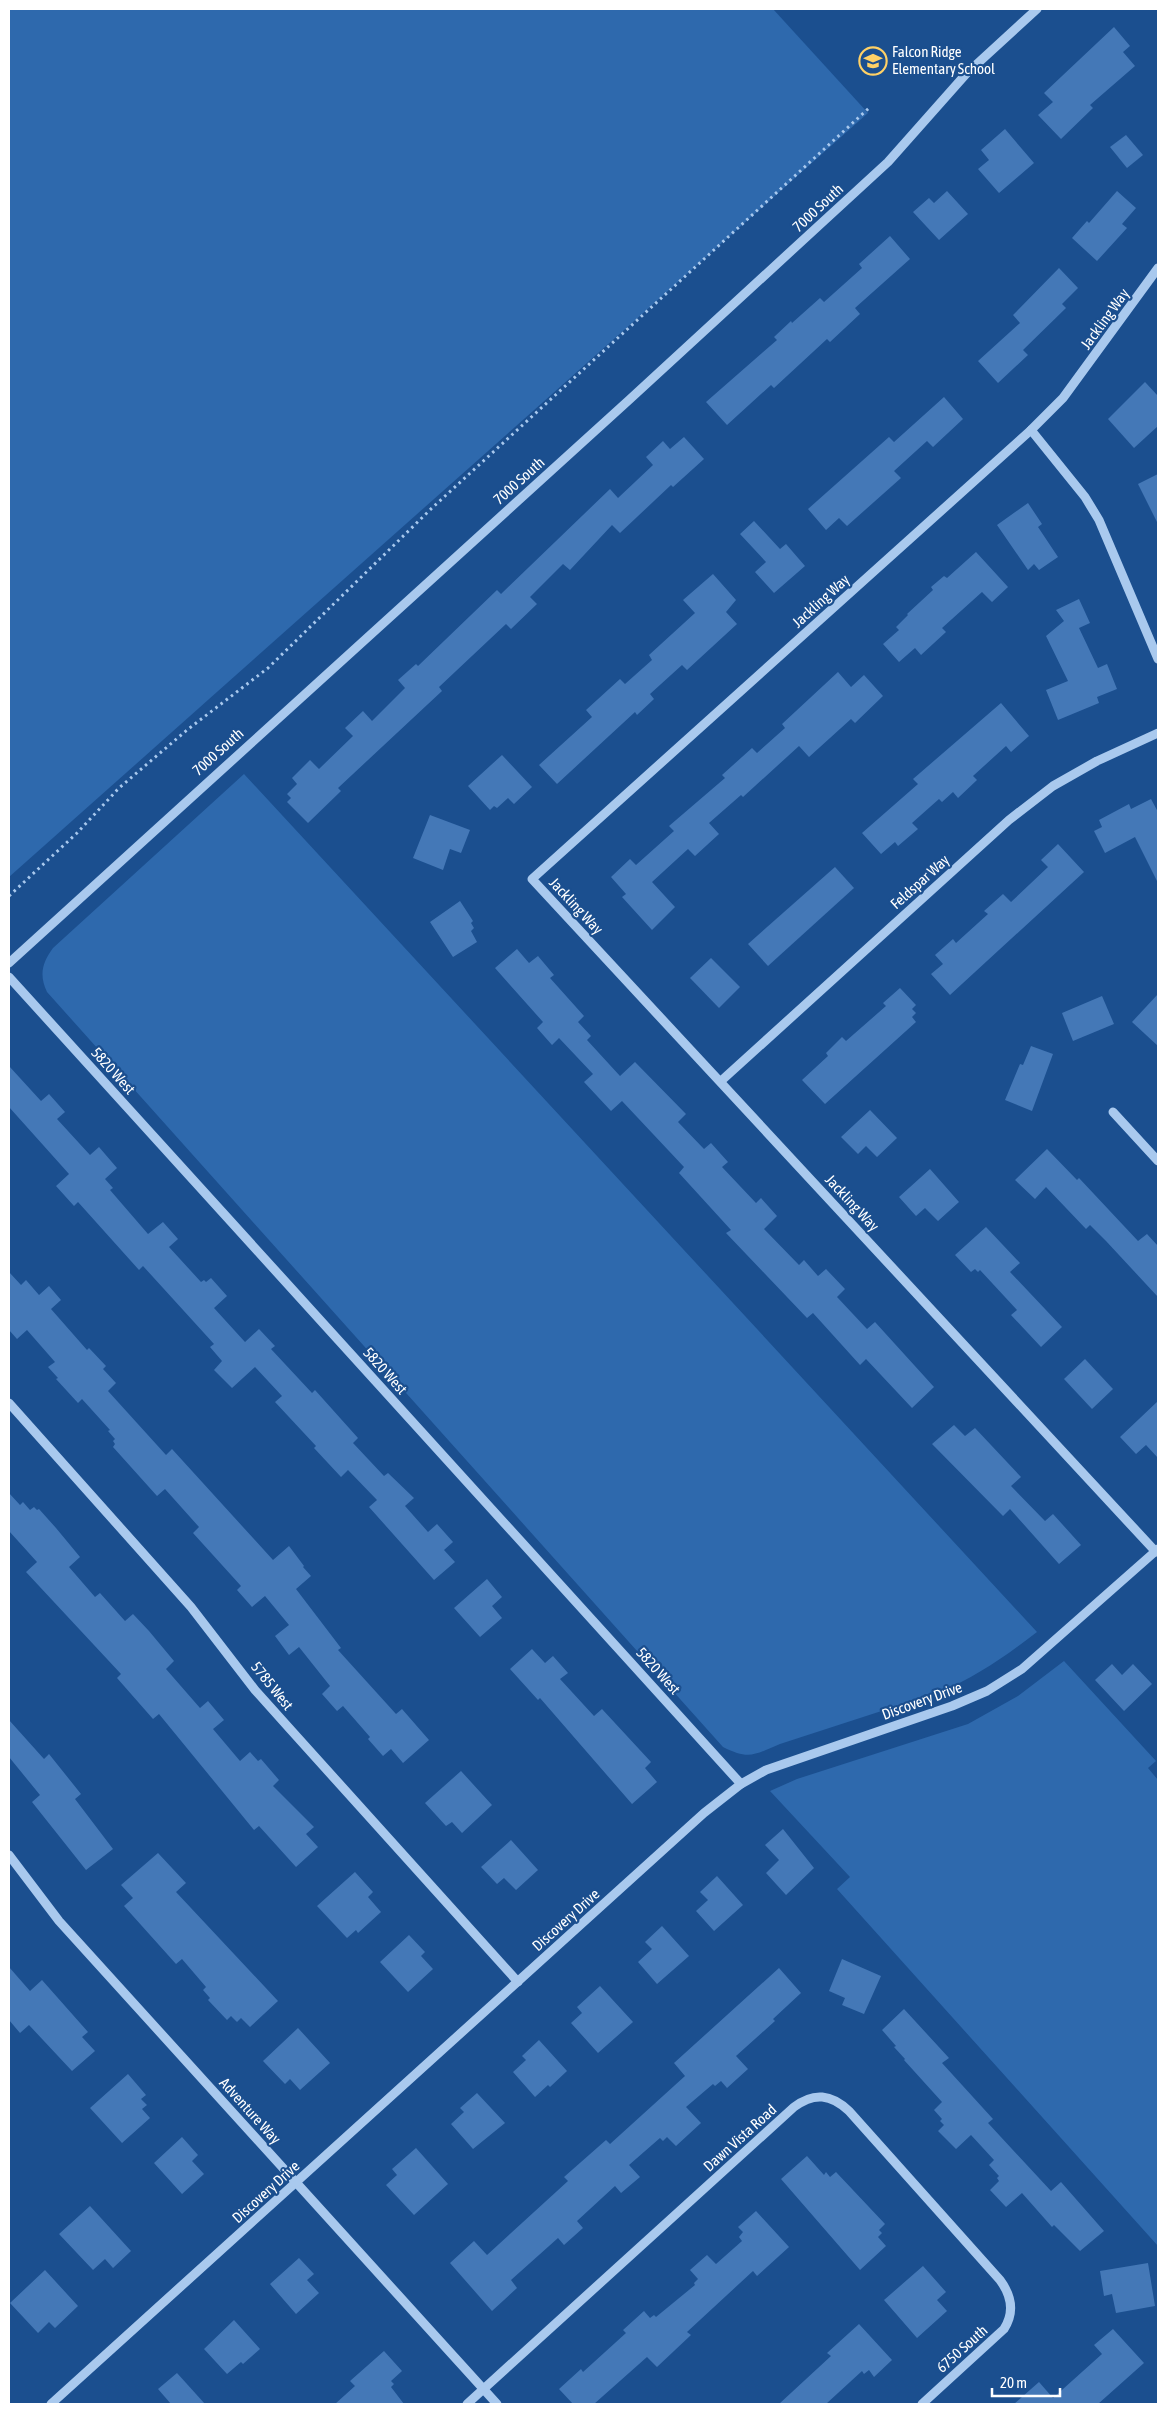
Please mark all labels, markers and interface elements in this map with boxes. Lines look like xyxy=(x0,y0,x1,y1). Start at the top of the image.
place label: Falcon Ridge Elementary School xyxy=(892,43,995,77)
school or university icon: Falcon Ridge Elementary School xyxy=(858,46,888,76)
street label: 7000 South xyxy=(789,180,846,235)
street label: Jackling Way xyxy=(1077,285,1132,352)
street label: 7000 South xyxy=(490,453,548,508)
street label: Jackling Way xyxy=(789,571,853,631)
street label: 7000 South xyxy=(189,724,247,779)
street label: Feldspar Way xyxy=(887,851,952,912)
street label: Jackling Way xyxy=(546,874,607,937)
street label: 5820 West xyxy=(88,1044,139,1098)
street label: Jackling Way xyxy=(822,1171,883,1234)
street label: 5820 West xyxy=(360,1344,411,1398)
street label: 5820 West xyxy=(633,1644,684,1698)
street label: 5785 West xyxy=(248,1658,297,1713)
street label: Discovery Drive xyxy=(879,1678,964,1723)
street label: Discovery Drive xyxy=(529,1885,603,1954)
street label: Adventure Way xyxy=(216,2074,284,2147)
street label: Dawn Vista Road xyxy=(700,2101,779,2175)
street label: Discovery Drive xyxy=(229,2157,303,2226)
street label: 6750 South xyxy=(933,2321,991,2376)
scale bar xyxy=(992,2366,1060,2398)
text: 20 m xyxy=(1000,2374,1027,2391)

